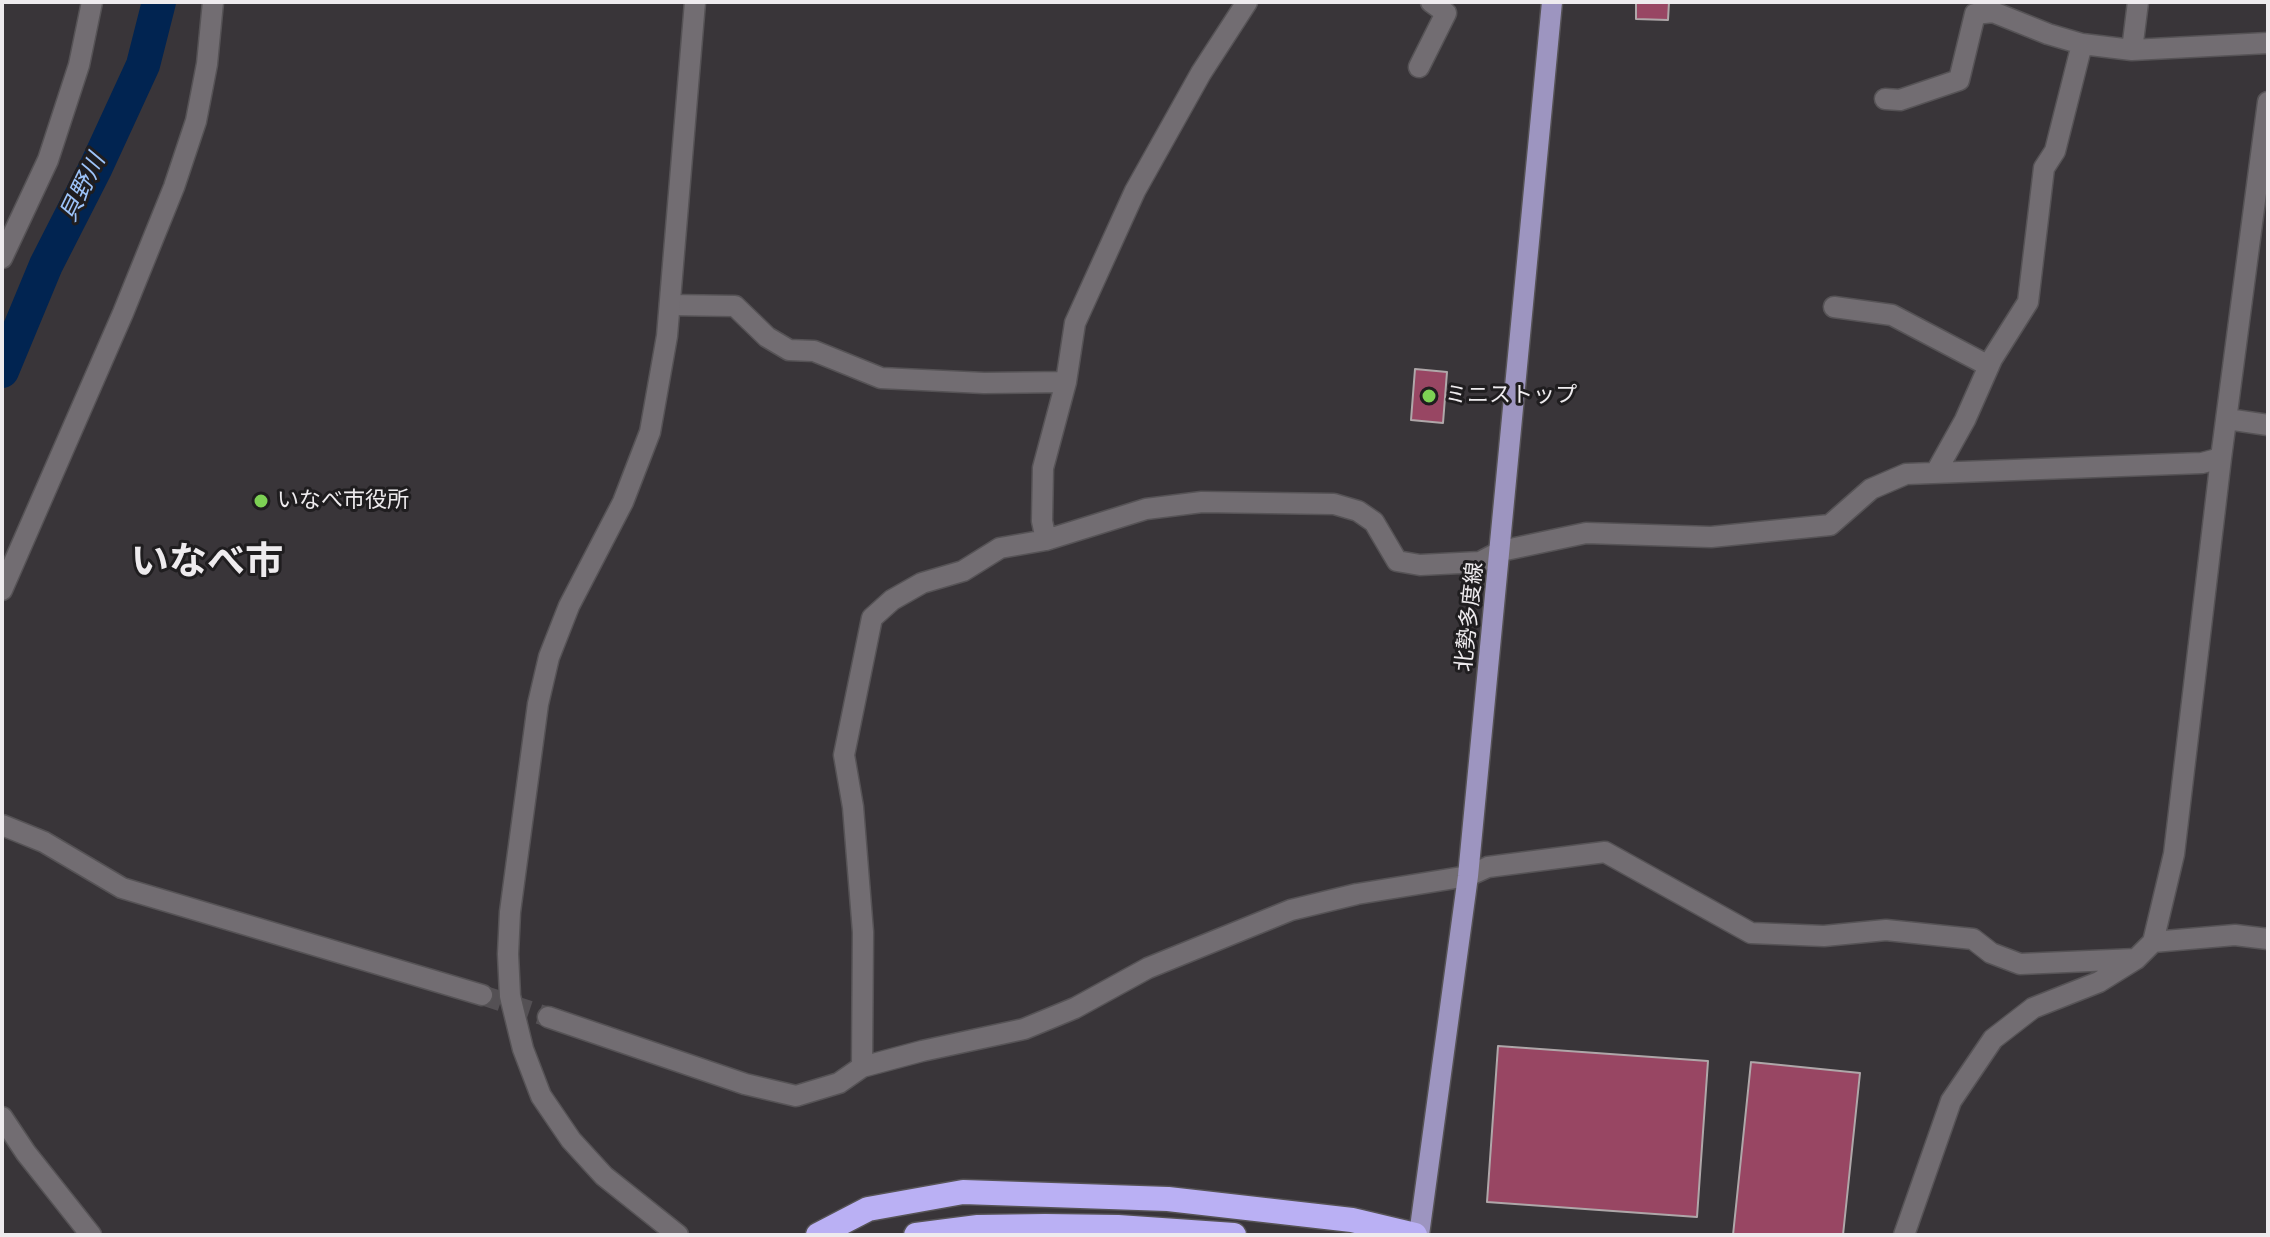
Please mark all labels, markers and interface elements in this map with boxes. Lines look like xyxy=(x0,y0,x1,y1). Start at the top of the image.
water label: 貝野川 xyxy=(54,149,112,227)
place label: ミニストップ xyxy=(1445,383,1577,409)
marker: ミニストップ xyxy=(1420,387,1438,405)
place label: いなべ市役所 xyxy=(277,488,409,514)
marker: いなべ市役所 xyxy=(252,492,270,510)
district label: いなべ市 xyxy=(131,540,283,586)
street label: 北勢多度線 xyxy=(1451,561,1489,673)

